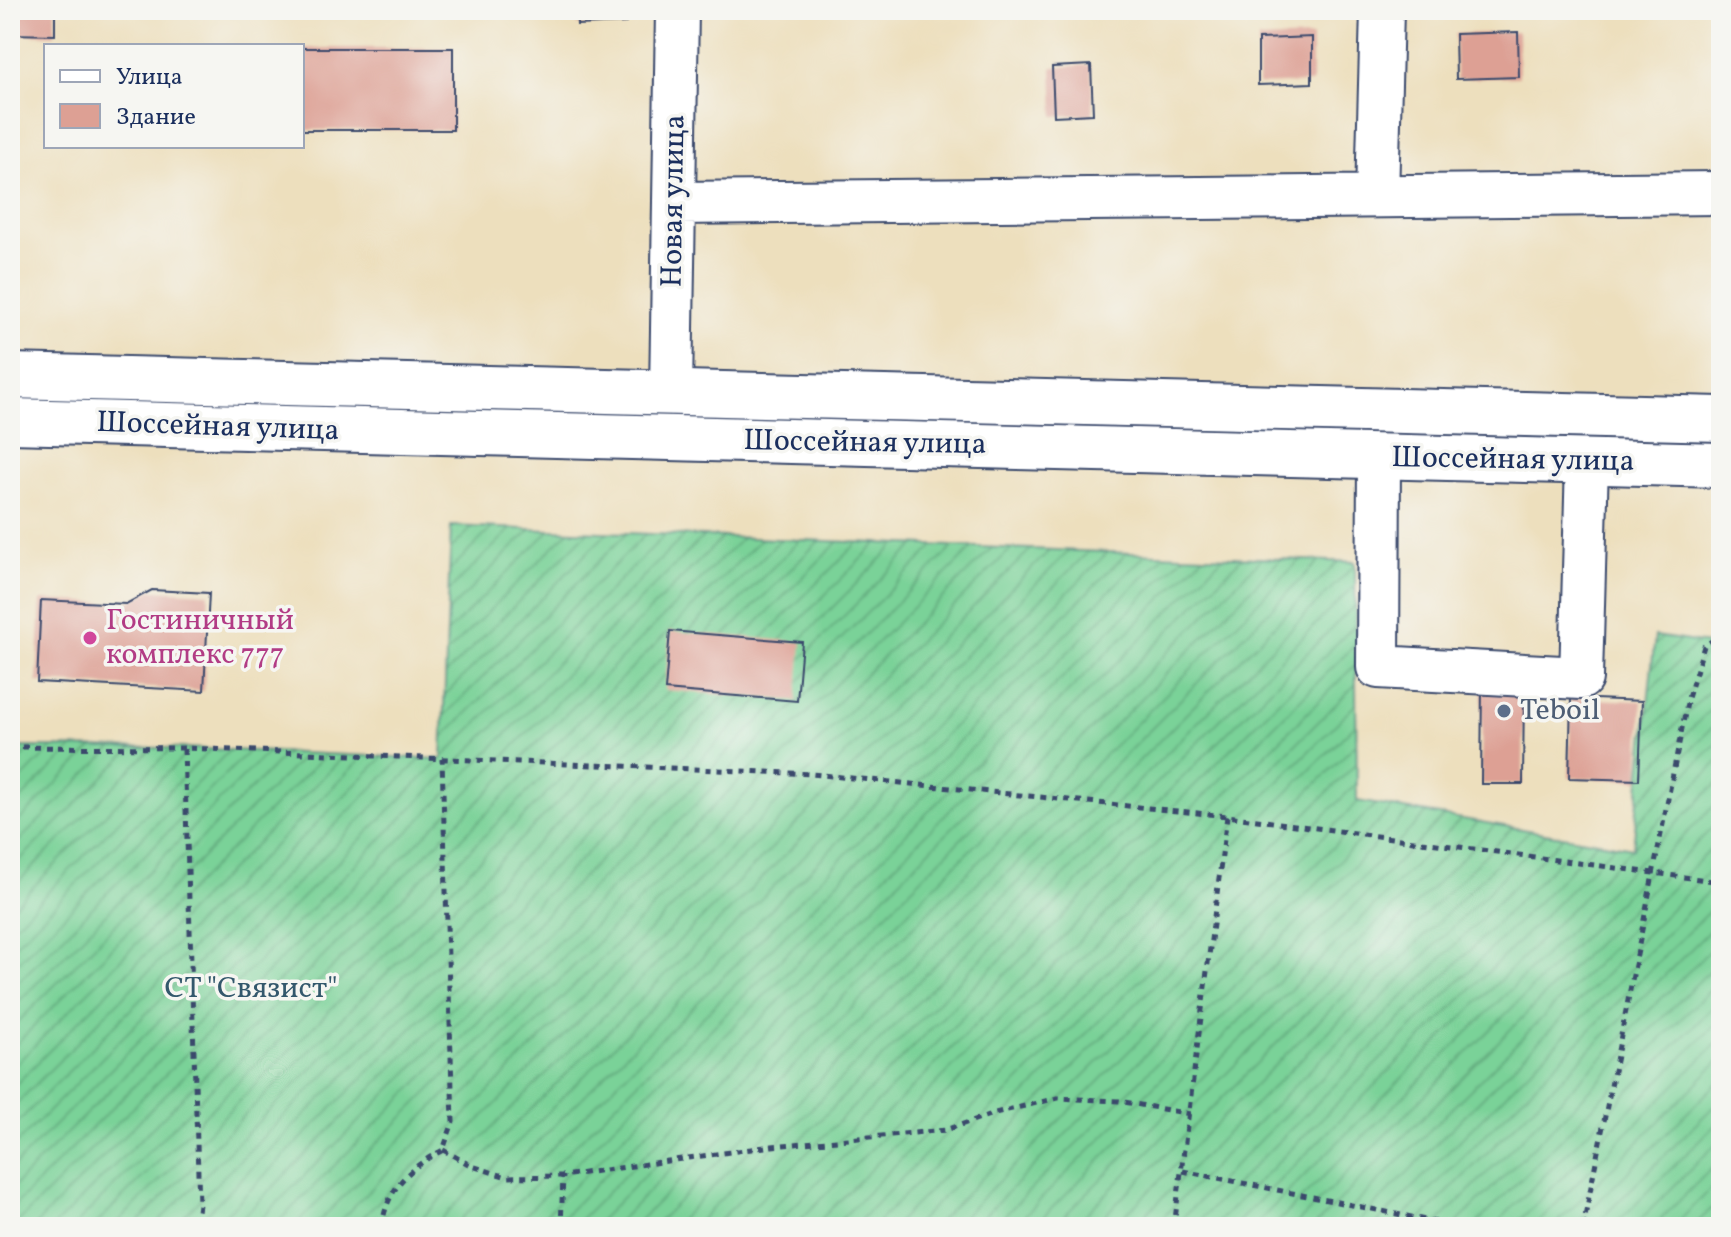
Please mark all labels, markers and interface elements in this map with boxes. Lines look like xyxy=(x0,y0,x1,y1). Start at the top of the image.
legend xyxy=(44,44,304,148)
text: Улица xyxy=(116,61,183,95)
text: Здание xyxy=(116,101,196,135)
street label: Новая улица xyxy=(651,114,697,288)
street label: Шоссейная улица xyxy=(96,402,340,452)
street label: Шоссейная улица xyxy=(743,420,987,466)
street label: Шоссейная улица xyxy=(1391,437,1635,483)
place label: Гостиничный комплекс 777 xyxy=(106,600,294,676)
marker: Гостиничный комплекс 777 xyxy=(81,629,99,647)
place label: Teboil xyxy=(1520,690,1600,732)
marker: Teboil xyxy=(1495,702,1513,720)
park label: СТ "Связист" xyxy=(165,968,337,1010)

